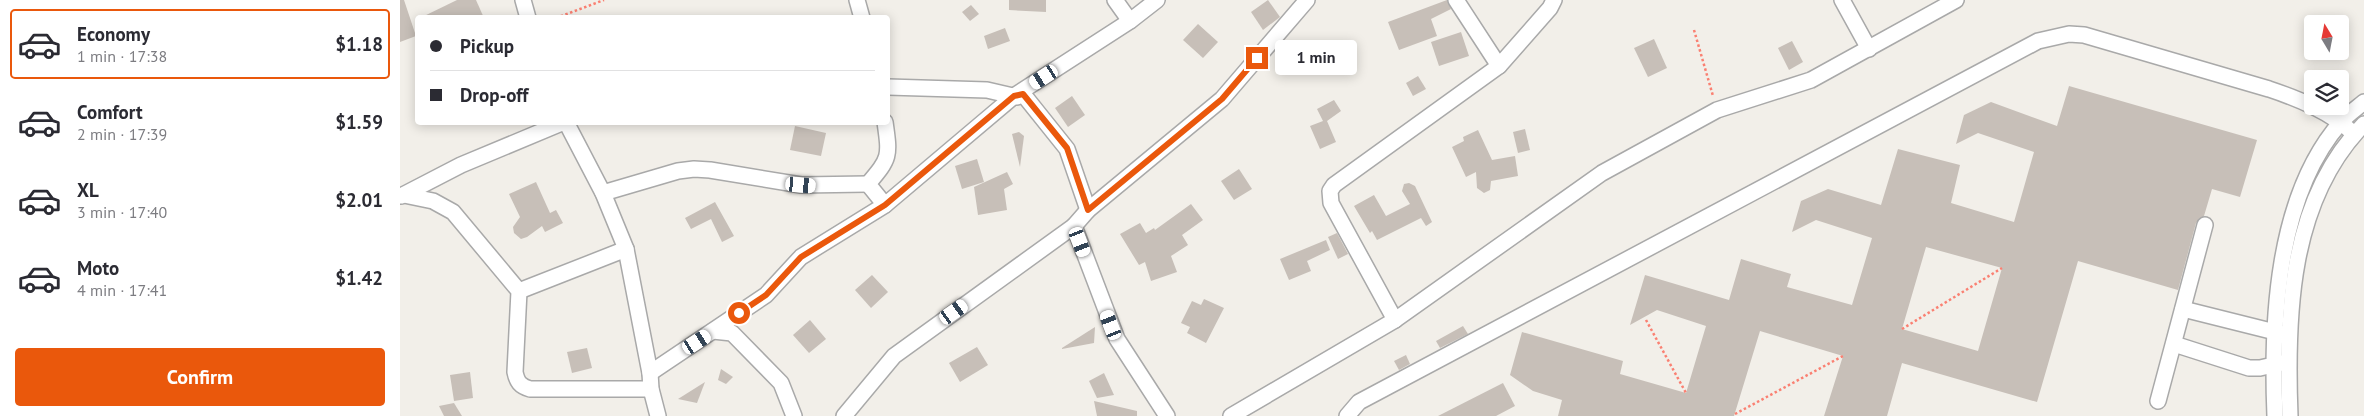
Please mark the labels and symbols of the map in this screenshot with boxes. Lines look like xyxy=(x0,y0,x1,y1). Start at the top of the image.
north arrow xyxy=(2304,15,2349,60)
callout: 1 min xyxy=(1274,40,1357,76)
route end xyxy=(1246,47,1268,69)
car xyxy=(1027,63,1060,91)
car xyxy=(785,176,816,194)
car xyxy=(1067,225,1092,259)
car xyxy=(937,297,970,327)
route start xyxy=(728,302,750,324)
car xyxy=(1098,308,1123,342)
car xyxy=(680,328,713,356)

